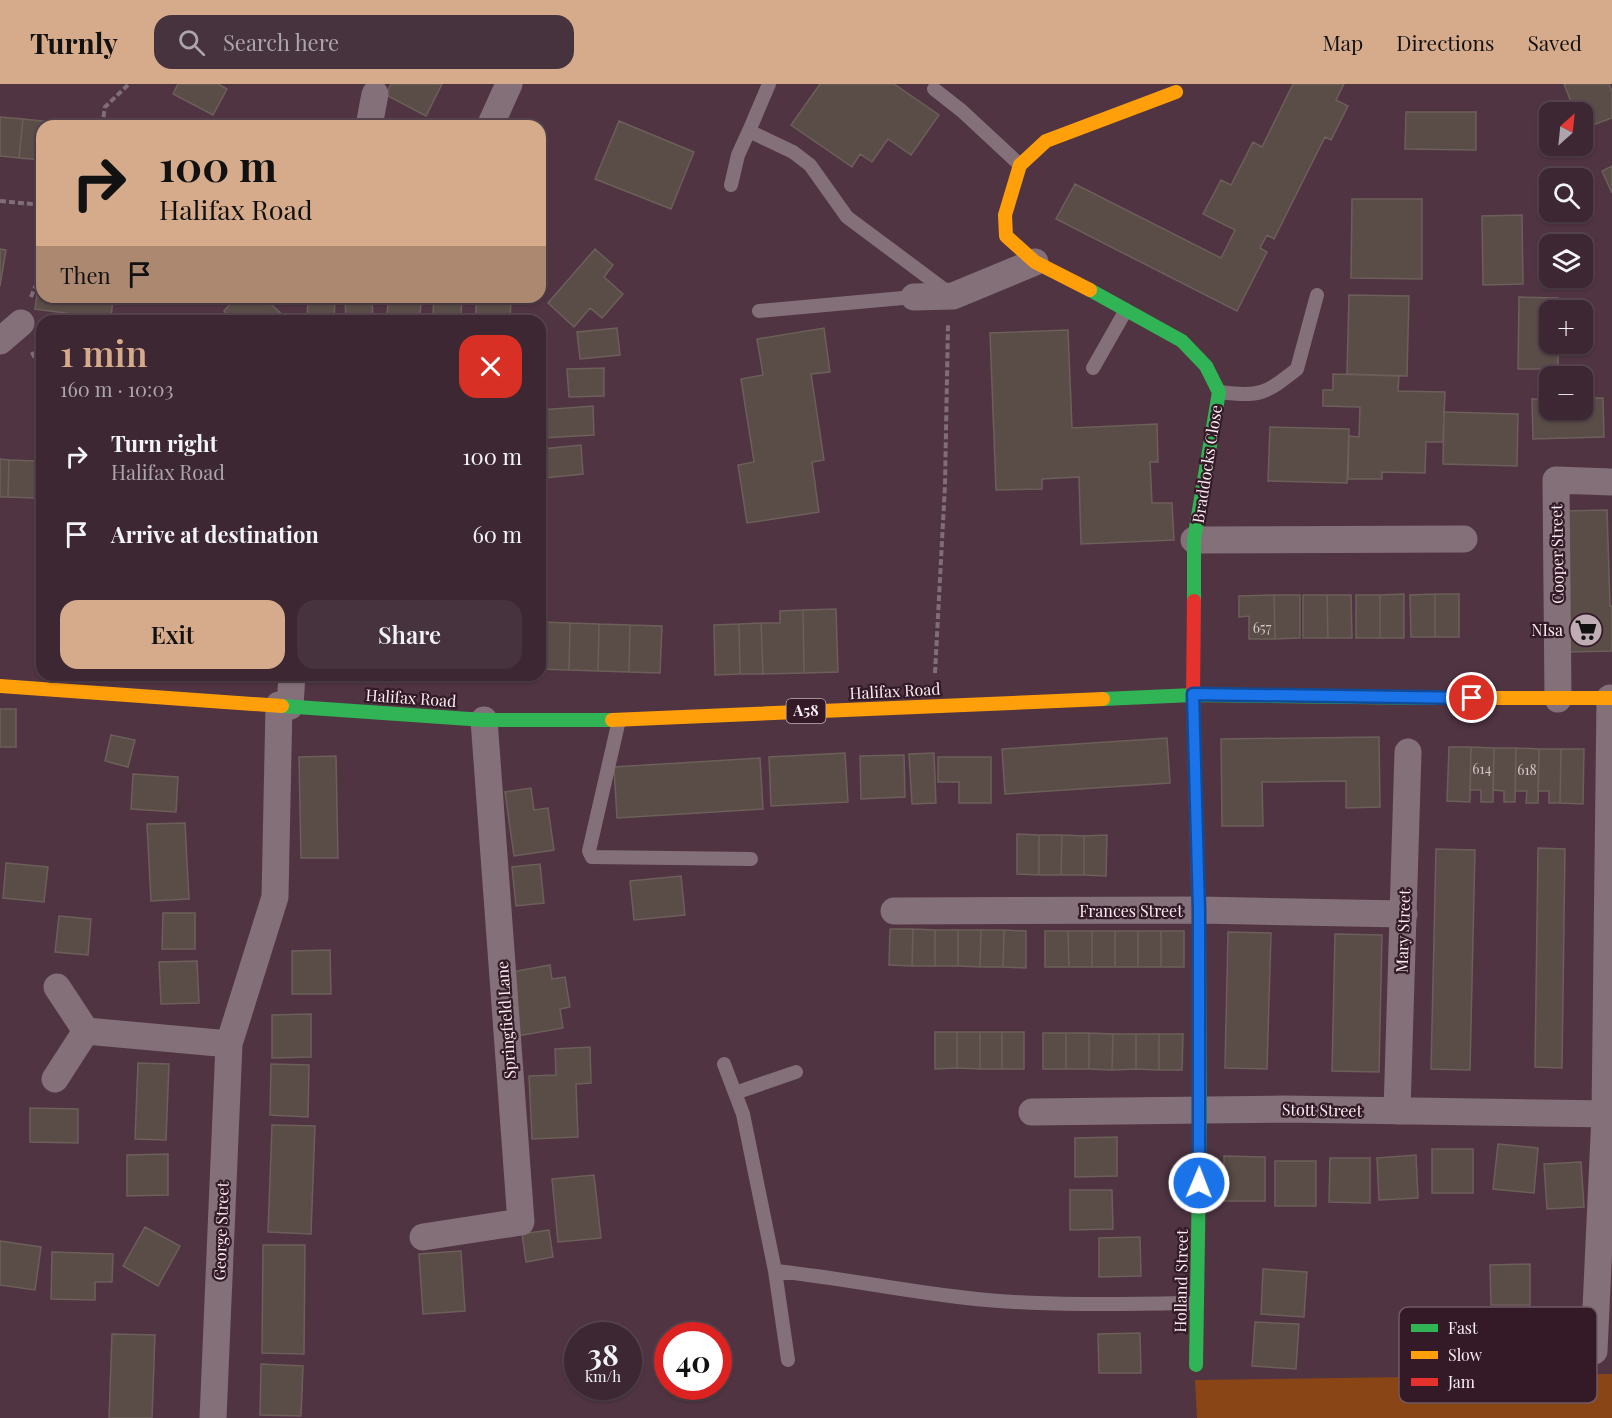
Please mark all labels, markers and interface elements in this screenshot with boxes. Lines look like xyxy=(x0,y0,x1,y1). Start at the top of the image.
search box xyxy=(154,15,574,69)
text: Turnly xyxy=(30,24,118,61)
icon: search xyxy=(175,26,208,59)
text: Search here xyxy=(223,27,339,57)
text: Map xyxy=(1322,28,1363,56)
text: Directions xyxy=(1396,28,1494,56)
text: Saved xyxy=(1527,28,1582,56)
north arrow xyxy=(1539,102,1593,156)
map controls xyxy=(1539,102,1593,420)
text: 100 m xyxy=(159,137,277,193)
icon: right xyxy=(60,144,138,222)
button: search xyxy=(1539,168,1593,222)
text: Halifax Road xyxy=(159,191,313,227)
button: layers xyxy=(1539,234,1593,288)
icon: arrive xyxy=(123,258,156,291)
text: Then xyxy=(60,260,111,290)
button: + xyxy=(1539,300,1593,354)
text: 1 min xyxy=(60,328,148,376)
button: close xyxy=(459,335,522,398)
button: − xyxy=(1539,366,1593,420)
text: 160 m · 10:03 xyxy=(60,375,173,402)
street label: Braddocks Close xyxy=(1187,403,1226,525)
text: Turn right xyxy=(111,428,217,458)
icon: right xyxy=(60,440,93,473)
text: 100 m xyxy=(462,441,522,471)
text: Halifax Road xyxy=(111,458,225,485)
street label: Cooper Street xyxy=(1545,504,1568,604)
icon: arrive xyxy=(60,518,93,551)
text: Arrive at destination xyxy=(111,519,319,549)
text: 60 m xyxy=(472,519,522,549)
button: Exit xyxy=(60,600,285,669)
button: Share xyxy=(297,600,522,669)
supermarket icon: NIsa xyxy=(1568,612,1604,648)
house number: 657 xyxy=(1253,618,1272,637)
place label: NIsa xyxy=(1531,619,1563,640)
pin xyxy=(1446,672,1497,723)
street label: Halifax Road xyxy=(849,678,941,703)
icon: arrive xyxy=(1455,681,1488,714)
street label: Halifax Road xyxy=(365,684,457,711)
road number: A58 xyxy=(786,699,826,723)
house number: 614 xyxy=(1472,759,1492,778)
house number: 618 xyxy=(1517,760,1537,779)
street label: Mary Street xyxy=(1391,889,1414,973)
street label: Frances Street xyxy=(1079,900,1183,921)
street label: Springfield Lane xyxy=(491,960,520,1080)
street label: Stott Street xyxy=(1282,1098,1363,1121)
position arrow xyxy=(1167,1151,1231,1215)
street label: George Street xyxy=(208,1181,233,1281)
street label: Holland Street xyxy=(1169,1229,1192,1333)
legend xyxy=(1399,1307,1597,1403)
text: Fast xyxy=(1448,1317,1478,1338)
speed limit sign: 40 xyxy=(654,1322,732,1400)
text: 38 xyxy=(587,1334,619,1374)
text: Slow xyxy=(1448,1344,1483,1365)
text: km/h xyxy=(585,1366,621,1386)
text: Jam xyxy=(1447,1371,1475,1392)

